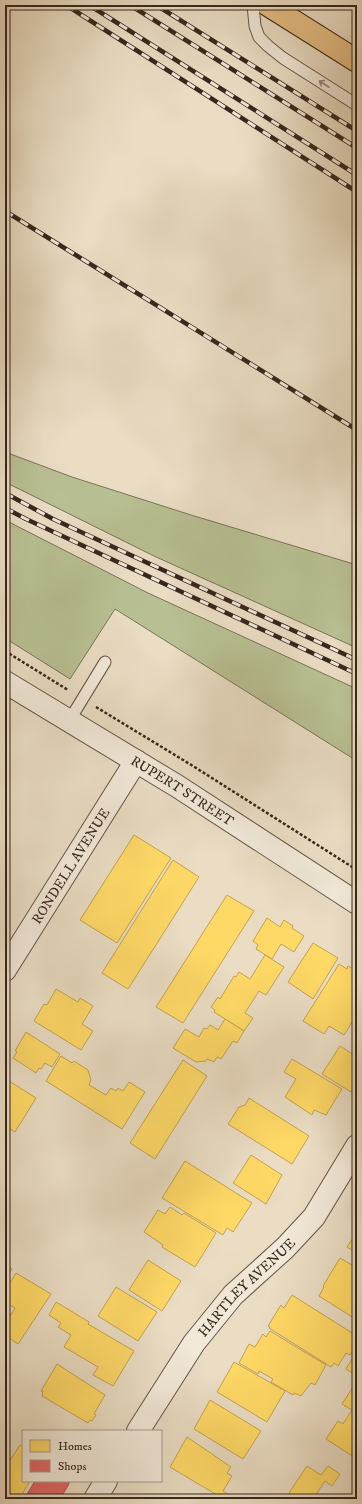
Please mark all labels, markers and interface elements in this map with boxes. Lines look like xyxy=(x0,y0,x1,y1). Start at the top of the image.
one-way arrow xyxy=(319,80,330,88)
street label: RUPERT STREET xyxy=(127,752,237,831)
street label: RONDELL AVENUE xyxy=(28,805,114,928)
street label: HARTLEY AVENUE xyxy=(195,1235,300,1341)
legend xyxy=(22,1430,162,1482)
text: Homes xyxy=(58,1439,92,1454)
text: Shops xyxy=(58,1459,86,1474)

